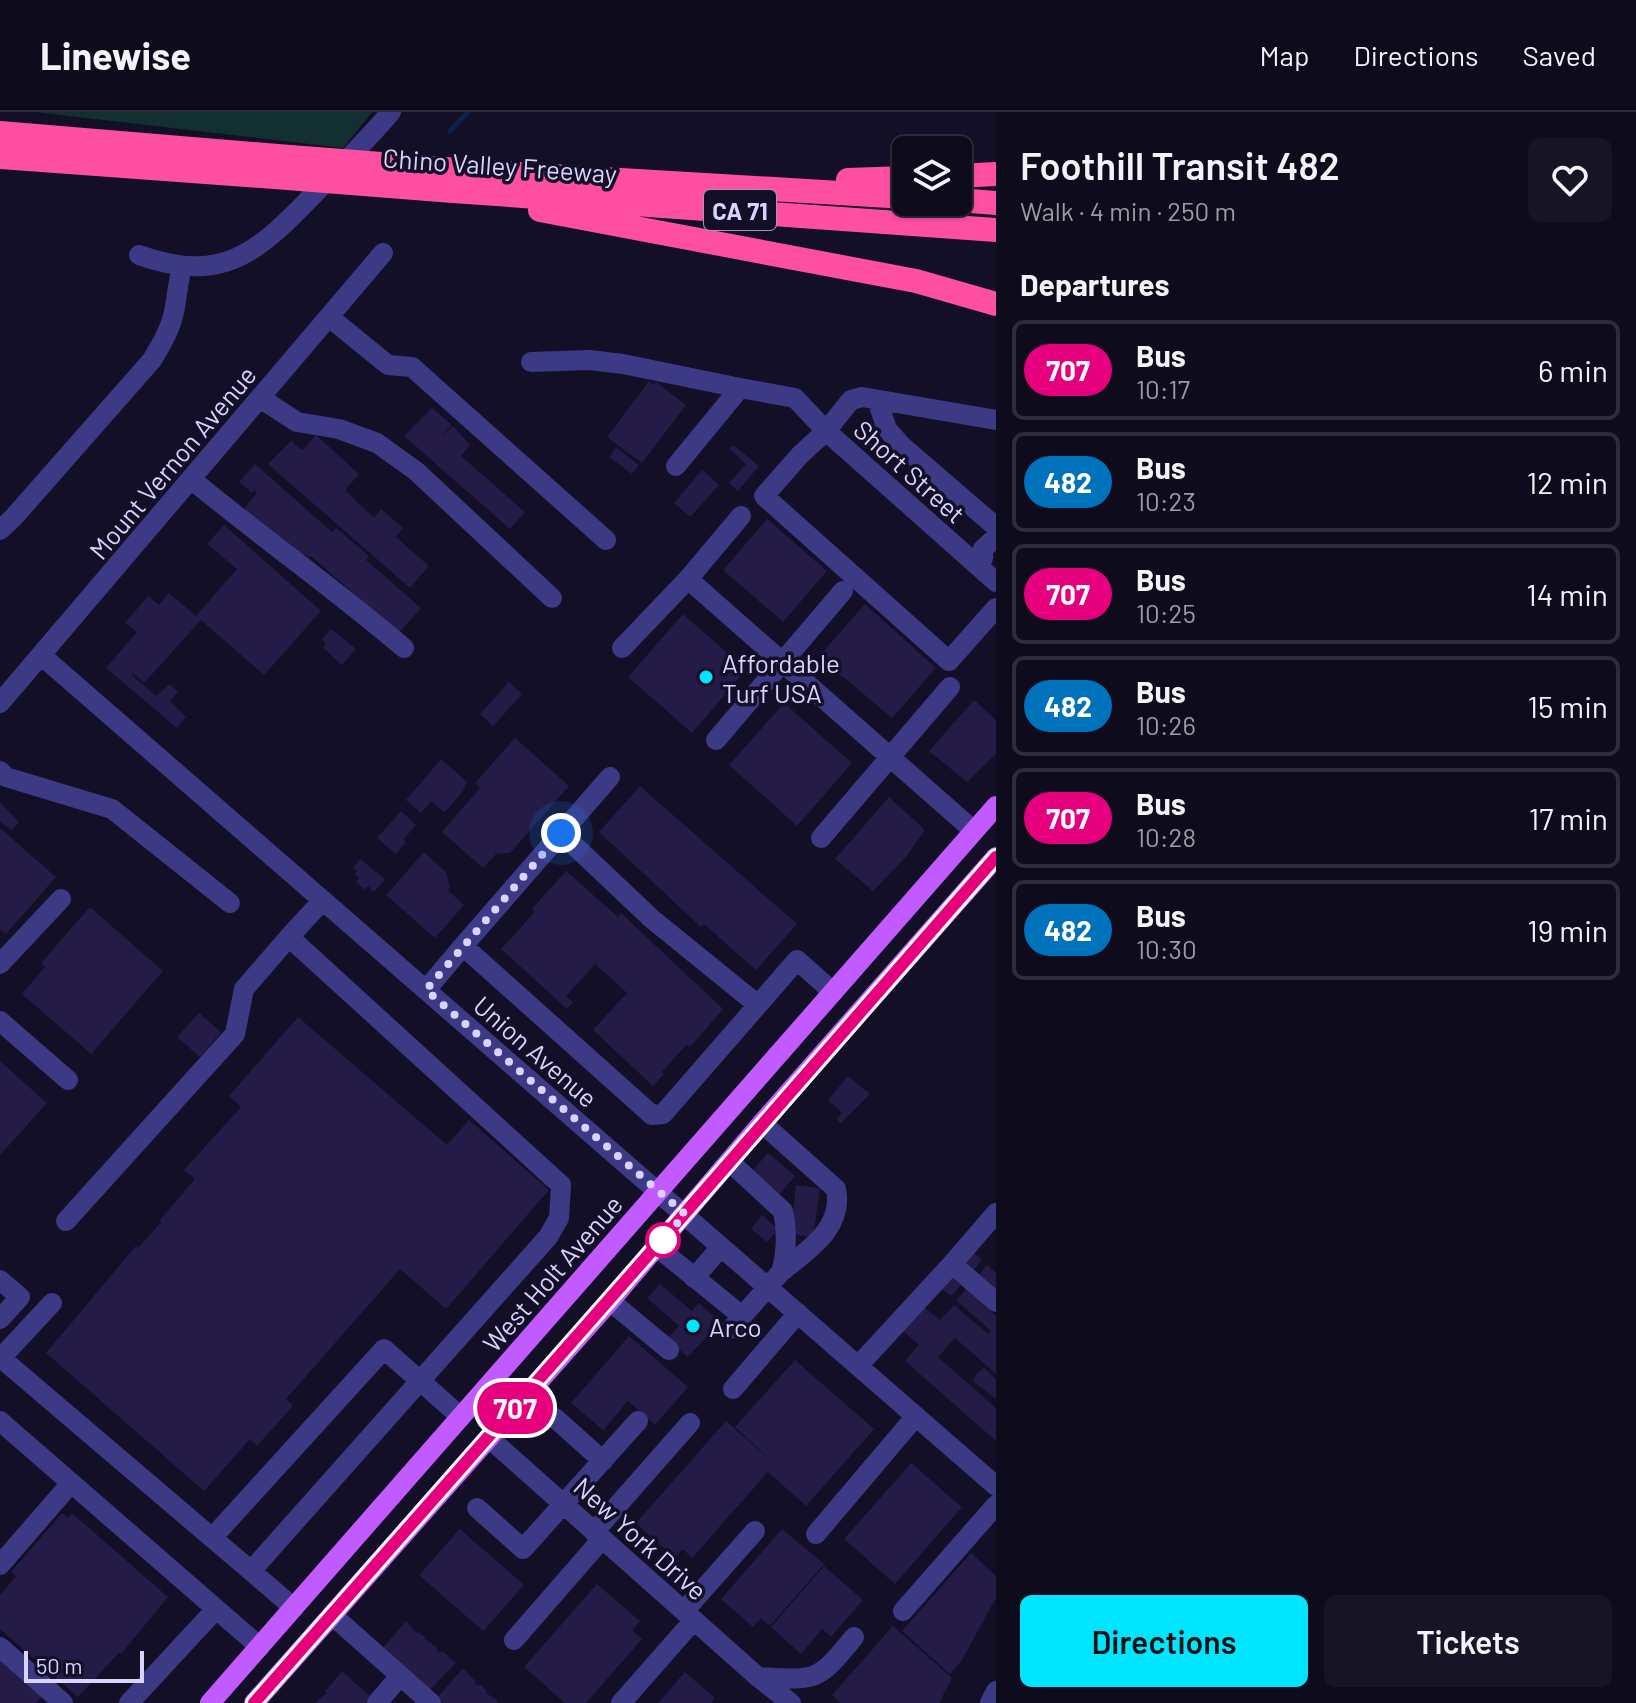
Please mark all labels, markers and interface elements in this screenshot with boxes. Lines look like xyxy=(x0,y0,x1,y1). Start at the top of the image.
text: Linewise xyxy=(40,32,191,78)
text: Map xyxy=(1260,38,1309,72)
text: Directions xyxy=(1353,38,1479,72)
text: Saved xyxy=(1523,38,1596,72)
map controls xyxy=(892,136,972,216)
button: layers xyxy=(892,136,972,216)
button: heart xyxy=(1528,138,1612,222)
street label: Chino Valley Freeway xyxy=(382,141,618,189)
text: Foothill Transit 482 xyxy=(1020,142,1340,188)
road number: CA 71 xyxy=(704,190,776,230)
text: Walk · 4 min · 250 m xyxy=(1020,195,1236,226)
text: Departures xyxy=(1020,266,1170,302)
text: Bus xyxy=(1136,337,1186,373)
text: 6 min xyxy=(1538,352,1608,388)
text: 707 xyxy=(1046,353,1090,387)
street label: Mount Vernon Avenue xyxy=(82,359,262,565)
text: 10:17 xyxy=(1136,373,1190,404)
street label: Short Street xyxy=(848,413,972,529)
text: Bus xyxy=(1136,449,1186,485)
text: 12 min xyxy=(1527,464,1608,500)
text: 482 xyxy=(1044,465,1092,499)
text: 10:23 xyxy=(1136,485,1196,516)
text: Bus xyxy=(1136,561,1186,597)
text: 14 min xyxy=(1526,576,1608,612)
text: 707 xyxy=(1046,577,1090,611)
text: 10:25 xyxy=(1136,597,1196,628)
place label: Affordable Turf USA xyxy=(722,647,840,708)
marker: Affordable Turf USA xyxy=(697,668,715,686)
text: Bus xyxy=(1136,673,1186,709)
text: 15 min xyxy=(1527,688,1608,724)
text: 482 xyxy=(1044,689,1092,723)
text: 10:26 xyxy=(1136,709,1196,740)
text: Bus xyxy=(1136,785,1186,821)
text: 17 min xyxy=(1529,800,1608,836)
text: 707 xyxy=(1046,801,1090,835)
your location xyxy=(541,813,581,853)
text: 10:28 xyxy=(1136,821,1196,852)
text: Bus xyxy=(1136,897,1186,933)
text: 19 min xyxy=(1527,912,1608,948)
text: 482 xyxy=(1044,913,1092,947)
text: 10:30 xyxy=(1136,933,1197,964)
street label: Union Avenue xyxy=(468,989,604,1113)
street label: West Holt Avenue xyxy=(476,1189,628,1357)
unlabelled marker xyxy=(646,1223,680,1257)
place label: Arco xyxy=(709,1311,762,1342)
marker: Arco xyxy=(684,1317,702,1335)
line badge: 707 xyxy=(469,1382,561,1434)
text: 707 xyxy=(493,1391,537,1425)
street label: New York Drive xyxy=(568,1470,714,1606)
button: Directions xyxy=(1020,1595,1308,1687)
button: Tickets xyxy=(1324,1595,1612,1687)
scale bar xyxy=(24,1647,144,1683)
text: 50 m xyxy=(36,1652,82,1678)

